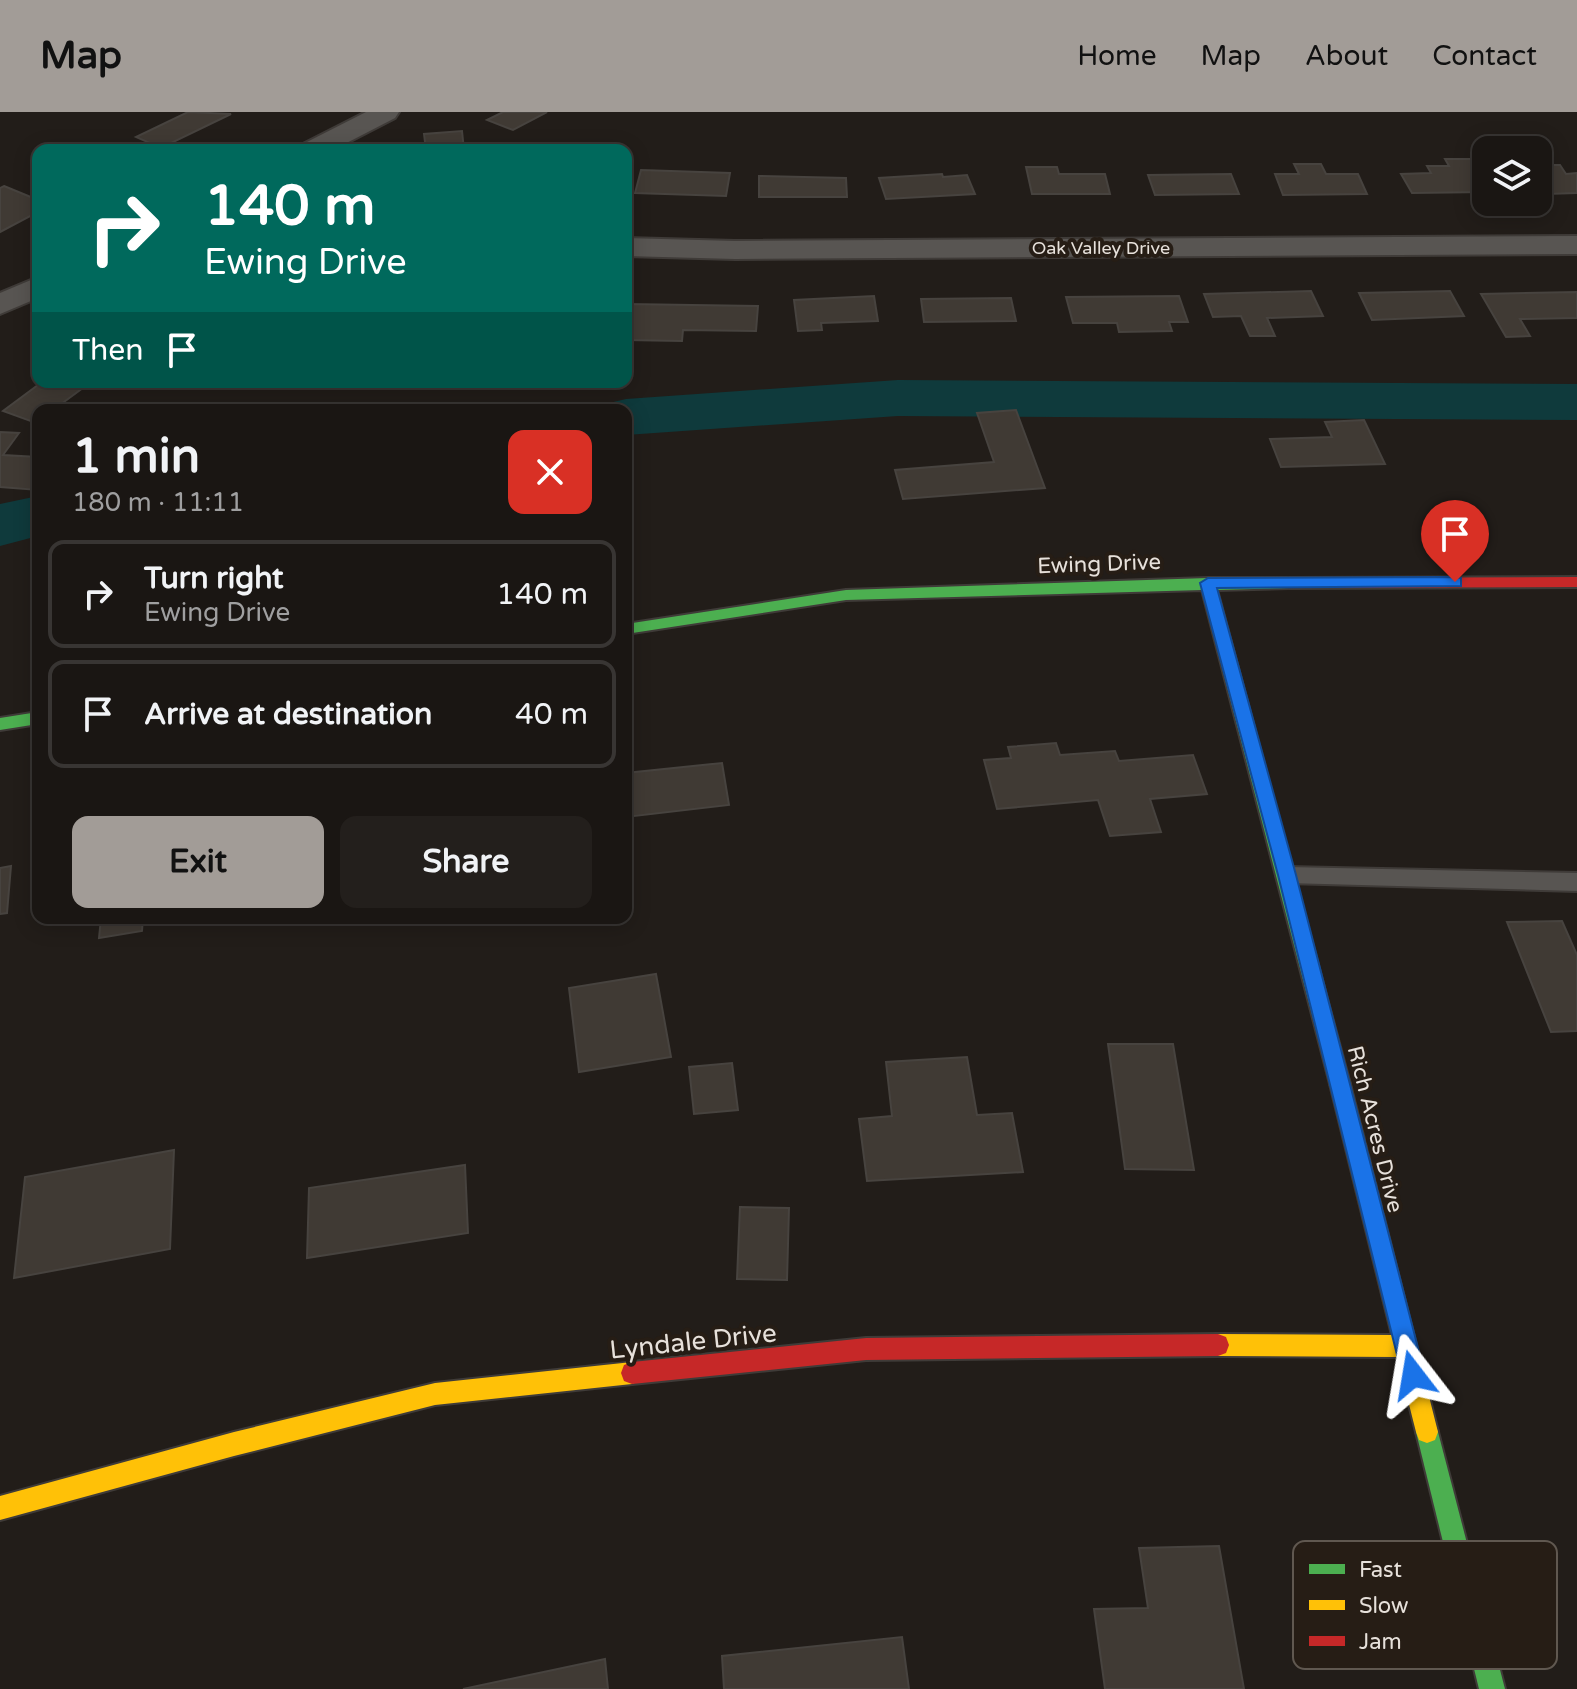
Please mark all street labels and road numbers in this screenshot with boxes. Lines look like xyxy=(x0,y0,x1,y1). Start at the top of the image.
street label: Oak Valley Drive xyxy=(1032,237,1170,259)
street label: Ewing Drive xyxy=(1037,549,1161,579)
street label: Rich Acres Drive xyxy=(1342,1043,1408,1215)
street label: Lyndale Drive xyxy=(608,1317,778,1366)

